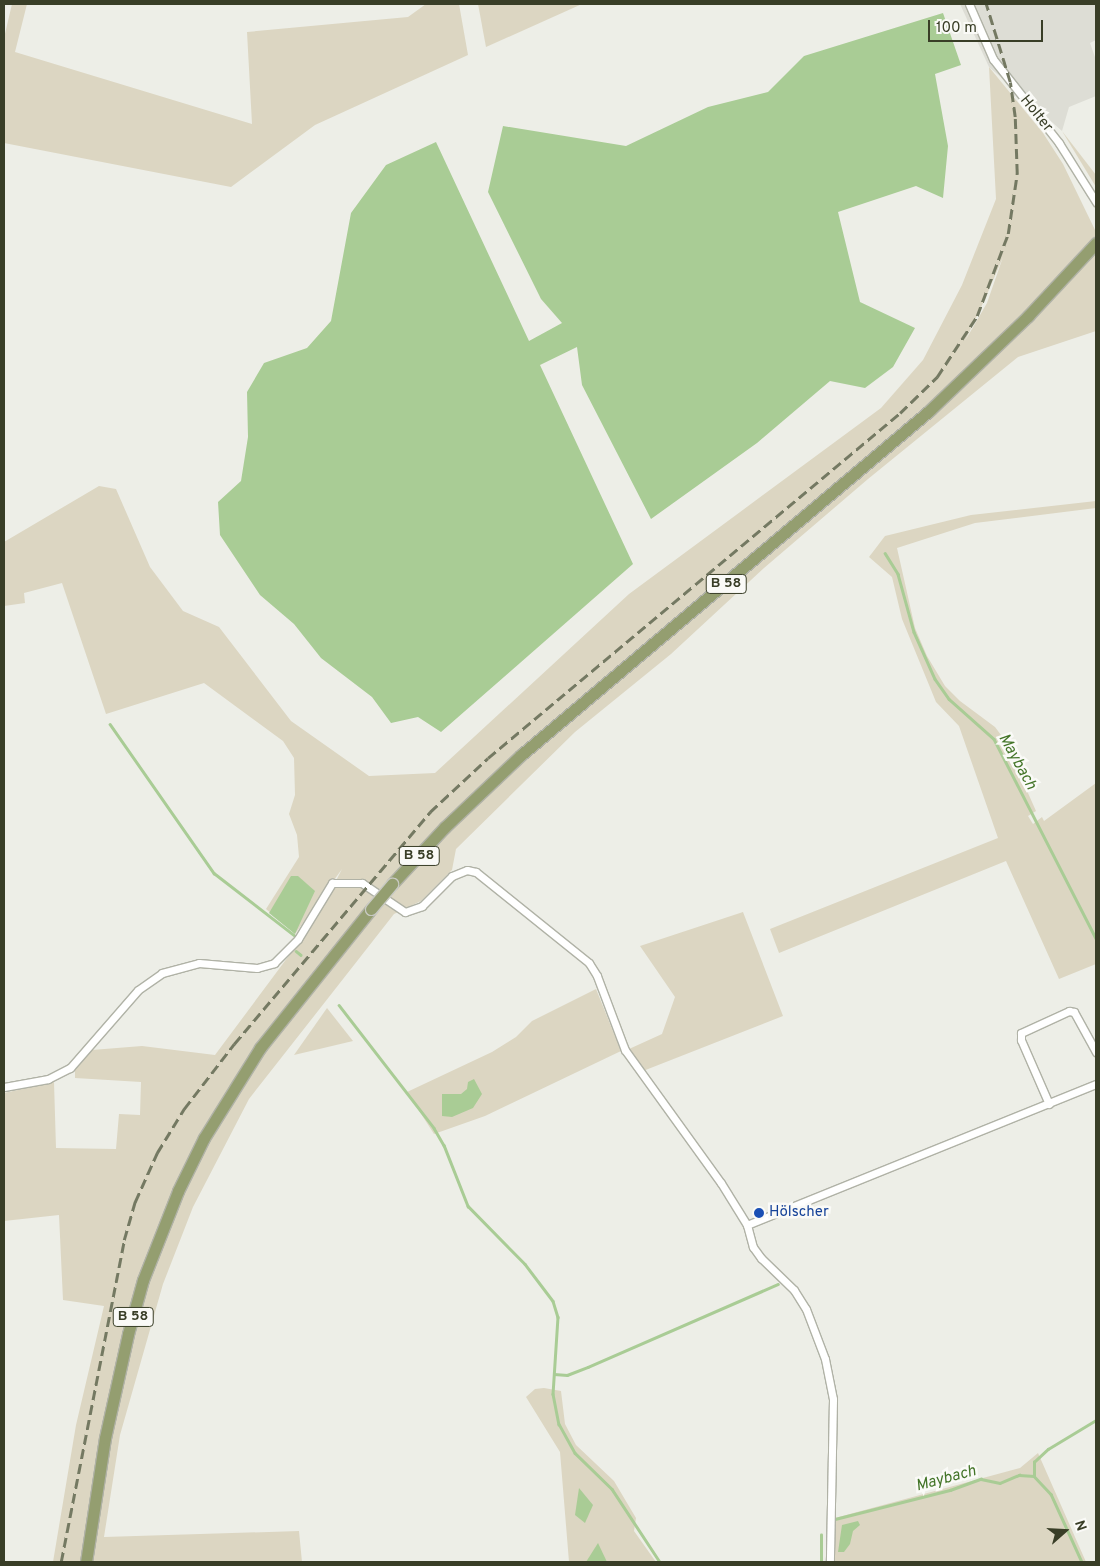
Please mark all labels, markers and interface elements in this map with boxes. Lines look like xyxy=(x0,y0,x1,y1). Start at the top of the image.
scale bar xyxy=(930,10,1045,42)
text: 100 m xyxy=(936,19,977,38)
street label: Holter xyxy=(1016,92,1056,136)
road number: B 58 xyxy=(705,572,747,596)
water label: Maybach xyxy=(994,730,1040,794)
road number: B 58 xyxy=(398,844,440,868)
place label: Hölscher xyxy=(769,1204,829,1222)
marker: Hölscher xyxy=(753,1207,765,1219)
road number: B 58 xyxy=(112,1305,154,1328)
water label: Maybach xyxy=(914,1462,978,1496)
north arrow xyxy=(1040,1506,1090,1556)
text: N xyxy=(1070,1518,1089,1533)

